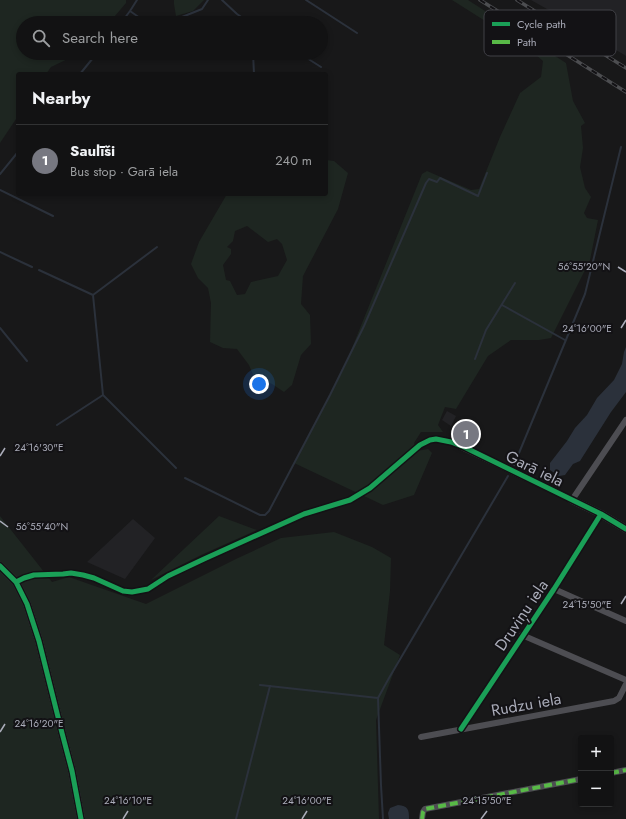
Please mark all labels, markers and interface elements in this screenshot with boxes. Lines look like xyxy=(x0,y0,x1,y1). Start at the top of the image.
legend xyxy=(484,10,616,56)
search box xyxy=(16,16,328,60)
text: Cycle path xyxy=(517,16,566,32)
icon: search xyxy=(30,27,52,49)
text: Search here xyxy=(62,27,138,49)
text: Path xyxy=(517,34,536,50)
text: Nearby xyxy=(32,86,90,110)
text: Saulīši xyxy=(70,140,115,162)
text: 1 xyxy=(42,151,48,170)
text: 240 m xyxy=(275,151,312,170)
text: Bus stop · Garā iela xyxy=(70,162,178,181)
text: 56°55'20"N xyxy=(558,259,610,274)
text: 24°16'00"E xyxy=(562,321,612,336)
your location xyxy=(249,374,269,394)
pin: 1 xyxy=(453,419,479,449)
text: 24°16'30"E xyxy=(14,440,64,455)
street label: Garā iela xyxy=(502,445,568,492)
text: 56°55'40"N xyxy=(16,519,68,534)
street label: Druviņu iela xyxy=(489,575,554,655)
text: 24°15'50"E xyxy=(562,597,612,612)
street label: Rudzu iela xyxy=(489,687,563,722)
text: 24°16'20"E xyxy=(14,716,64,731)
map controls xyxy=(578,735,614,807)
button: + xyxy=(578,735,614,771)
button: − xyxy=(578,771,614,807)
text: 24°16'10"E xyxy=(104,793,152,808)
text: 24°16'00"E xyxy=(282,793,332,808)
text: 24°15'50"E xyxy=(462,793,512,808)

